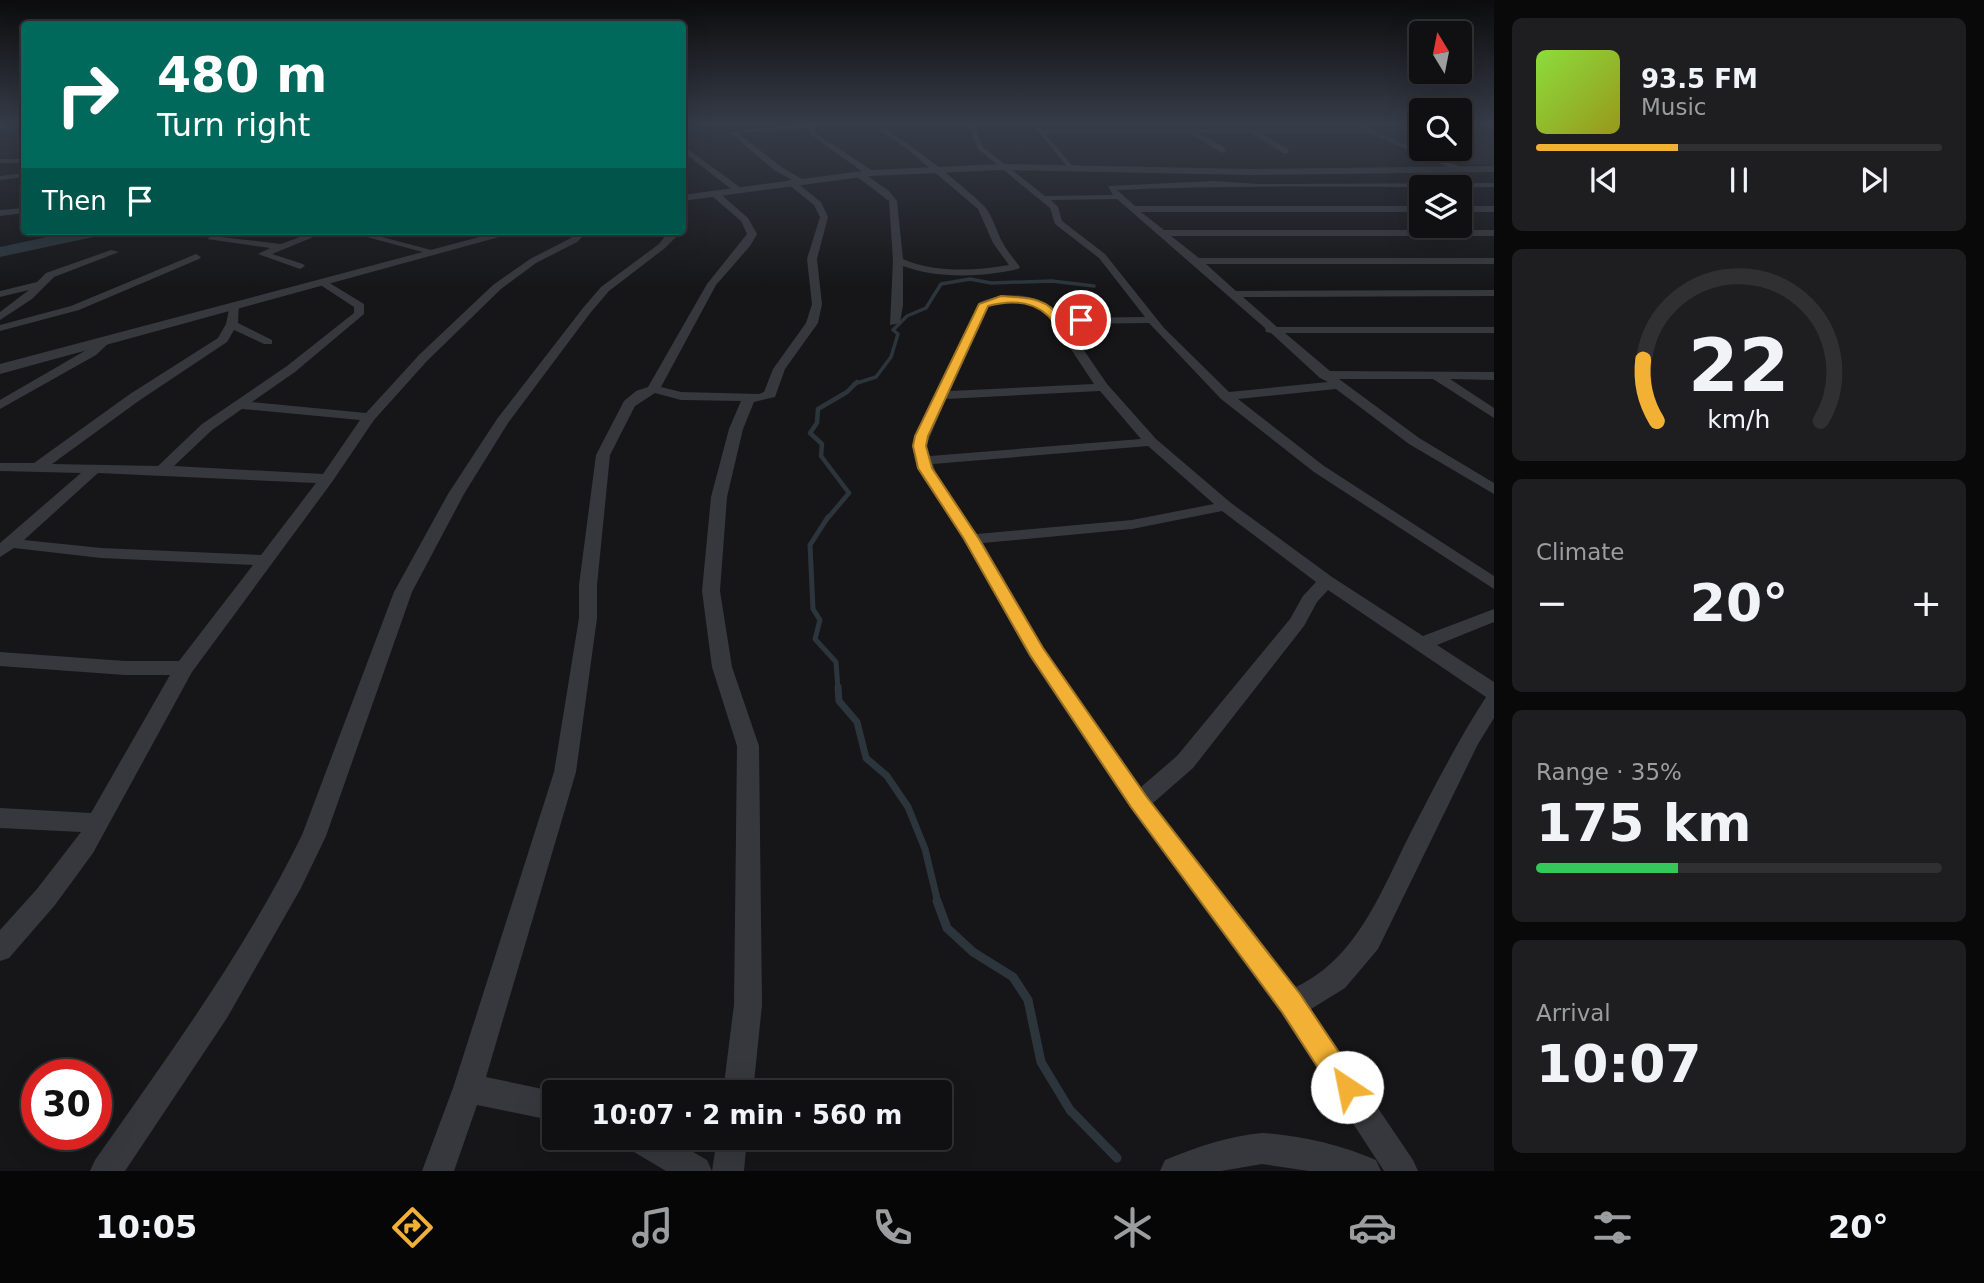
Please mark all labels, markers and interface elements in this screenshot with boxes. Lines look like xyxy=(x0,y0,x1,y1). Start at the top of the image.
north arrow xyxy=(1409,21,1472,84)
map controls xyxy=(1409,21,1472,238)
text: 480 m xyxy=(157,47,327,104)
icon: right xyxy=(42,49,133,140)
text: 93.5 FM xyxy=(1641,64,1758,94)
text: Music xyxy=(1641,94,1706,120)
button: search xyxy=(1409,98,1472,161)
text: Turn right xyxy=(157,106,310,144)
icon: previous xyxy=(1585,161,1623,199)
icon: pause xyxy=(1720,161,1758,199)
icon: next xyxy=(1855,161,1893,199)
button: layers xyxy=(1409,175,1472,238)
icon: arrive xyxy=(121,182,159,220)
text: Then xyxy=(42,186,107,216)
pin xyxy=(1051,290,1111,350)
icon: arrive xyxy=(1062,301,1100,339)
text: 22 xyxy=(1688,323,1790,408)
text: km/h xyxy=(1707,405,1771,434)
text: Climate xyxy=(1536,539,1625,565)
text: 20° xyxy=(1690,573,1788,633)
text: − xyxy=(1536,581,1568,625)
text: + xyxy=(1910,581,1942,625)
text: Range · 35% xyxy=(1536,759,1682,785)
text: 175 km xyxy=(1536,793,1751,853)
text: Arrival xyxy=(1536,1000,1611,1026)
text: 10:07 xyxy=(1536,1034,1702,1094)
position arrow xyxy=(1310,1050,1384,1124)
speed limit sign: 30 xyxy=(21,1059,112,1150)
text: 10:07 · 2 min · 560 m xyxy=(592,1100,902,1130)
icon: directions xyxy=(388,1203,437,1252)
icon: music xyxy=(628,1203,677,1252)
icon: phone xyxy=(868,1203,917,1252)
icon: climate xyxy=(1108,1203,1157,1252)
icon: car xyxy=(1348,1203,1397,1252)
icon: filters xyxy=(1588,1203,1637,1252)
text: 10:05 xyxy=(95,1208,197,1246)
text: 20° xyxy=(1828,1208,1888,1246)

